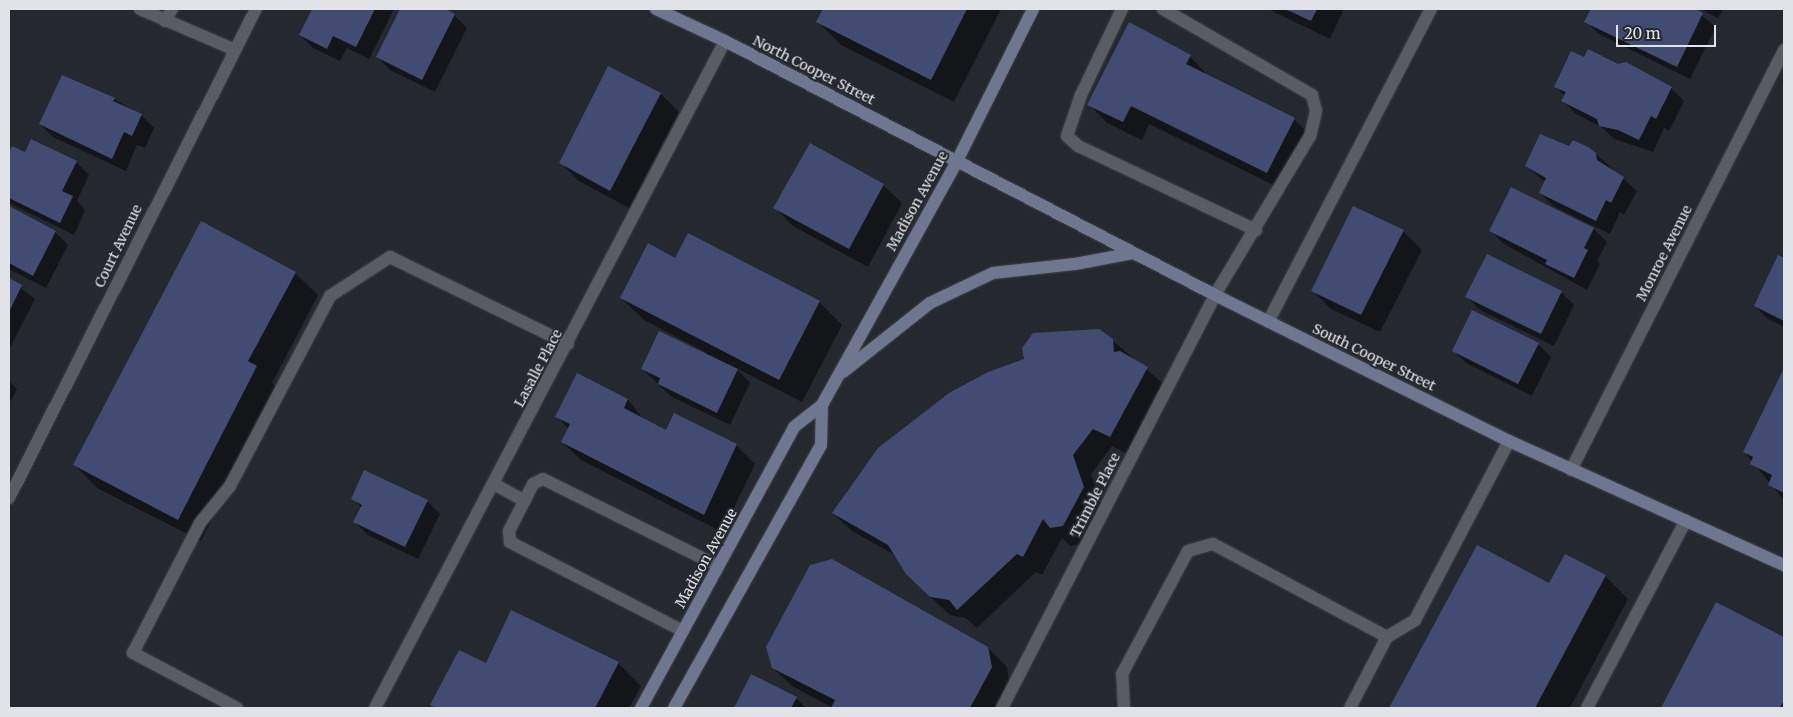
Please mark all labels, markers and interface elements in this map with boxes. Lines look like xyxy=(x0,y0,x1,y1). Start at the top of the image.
scale bar xyxy=(1618,15,1718,47)
text: 20 m xyxy=(1624,24,1661,43)
street label: North Cooper Street xyxy=(750,32,878,108)
street label: Madison Avenue xyxy=(883,148,951,254)
street label: Court Avenue xyxy=(91,202,145,290)
street label: Monroe Avenue xyxy=(1633,202,1695,304)
street label: South Cooper Street xyxy=(1310,320,1438,394)
street label: Lasalle Place xyxy=(510,326,566,410)
street label: Trimble Place xyxy=(1067,450,1123,540)
street label: Madison Avenue xyxy=(672,505,740,611)

